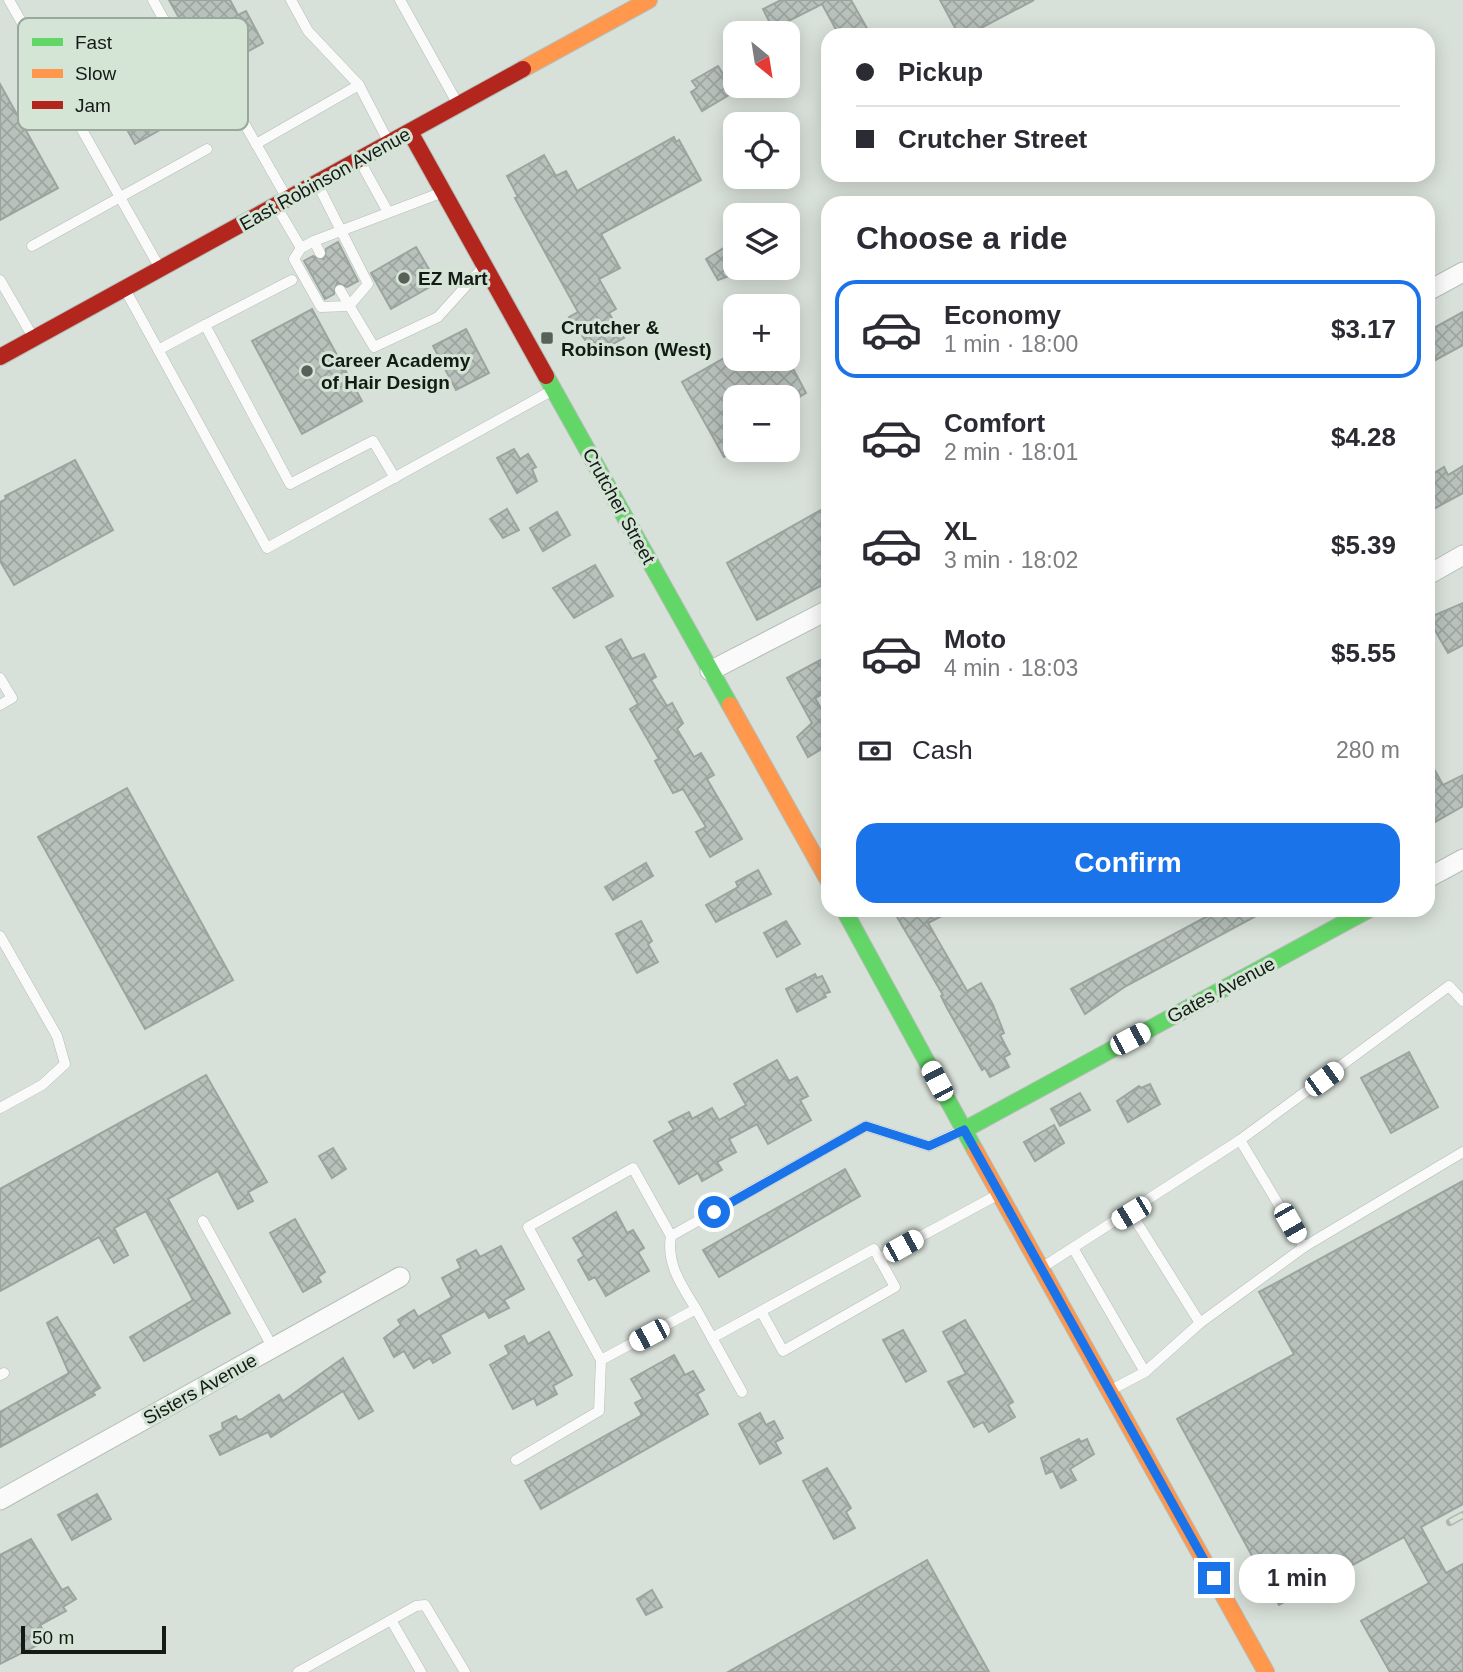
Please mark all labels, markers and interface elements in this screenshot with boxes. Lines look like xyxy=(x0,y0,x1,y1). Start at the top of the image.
legend xyxy=(18,18,248,130)
north arrow xyxy=(723,21,800,98)
map controls xyxy=(723,21,800,462)
text: Fast xyxy=(75,32,113,53)
text: Pickup xyxy=(898,57,983,87)
text: Slow xyxy=(75,63,116,84)
text: Jam xyxy=(75,95,111,116)
button: locate xyxy=(723,112,800,189)
street label: East Robinson Avenue xyxy=(236,123,414,235)
text: Crutcher Street xyxy=(898,124,1087,154)
button: layers xyxy=(723,203,800,280)
text: Choose a ride xyxy=(856,220,1068,256)
place label: EZ Mart xyxy=(418,268,488,289)
marker: EZ Mart xyxy=(396,270,412,286)
button: + xyxy=(723,294,800,371)
icon: car xyxy=(860,298,923,361)
text: Economy xyxy=(944,300,1061,330)
text: $3.17 xyxy=(1331,314,1396,344)
place label: Crutcher & Robinson (West) xyxy=(561,317,712,360)
marker: Crutcher & Robinson (West) xyxy=(539,330,555,346)
text: 1 min · 18:00 xyxy=(944,331,1078,357)
place label: Career Academy of Hair Design xyxy=(321,350,471,393)
marker: Career Academy of Hair Design xyxy=(299,363,315,379)
button: − xyxy=(723,385,800,462)
icon: car xyxy=(860,406,923,469)
text: Comfort xyxy=(944,408,1045,438)
text: $4.28 xyxy=(1331,422,1396,452)
text: 2 min · 18:01 xyxy=(944,439,1078,465)
street label: Crutcher Street xyxy=(579,445,660,568)
icon: car xyxy=(860,514,923,577)
text: XL xyxy=(944,516,977,546)
text: $5.39 xyxy=(1331,530,1396,560)
text: 3 min · 18:02 xyxy=(944,547,1078,573)
icon: car xyxy=(860,622,923,685)
text: Moto xyxy=(944,624,1006,654)
text: $5.55 xyxy=(1331,638,1396,668)
text: 4 min · 18:03 xyxy=(944,655,1078,681)
icon: cash xyxy=(856,732,894,770)
text: Cash xyxy=(912,735,973,765)
text: 280 m xyxy=(1336,737,1400,763)
button: Confirm xyxy=(856,823,1400,903)
street label: Gates Avenue xyxy=(1164,953,1278,1027)
car xyxy=(1107,1020,1154,1058)
car xyxy=(918,1058,957,1104)
car xyxy=(1301,1058,1348,1100)
car xyxy=(1108,1193,1155,1233)
route start xyxy=(698,1196,730,1228)
car xyxy=(1271,1200,1310,1246)
car xyxy=(880,1227,927,1265)
car xyxy=(626,1316,673,1354)
street label: Sisters Avenue xyxy=(140,1349,260,1429)
callout: 1 min xyxy=(1238,1554,1354,1602)
route end xyxy=(1198,1562,1230,1594)
text: 1 min xyxy=(1267,1565,1327,1591)
scale bar xyxy=(21,1623,166,1655)
text: 50 m xyxy=(32,1627,74,1648)

